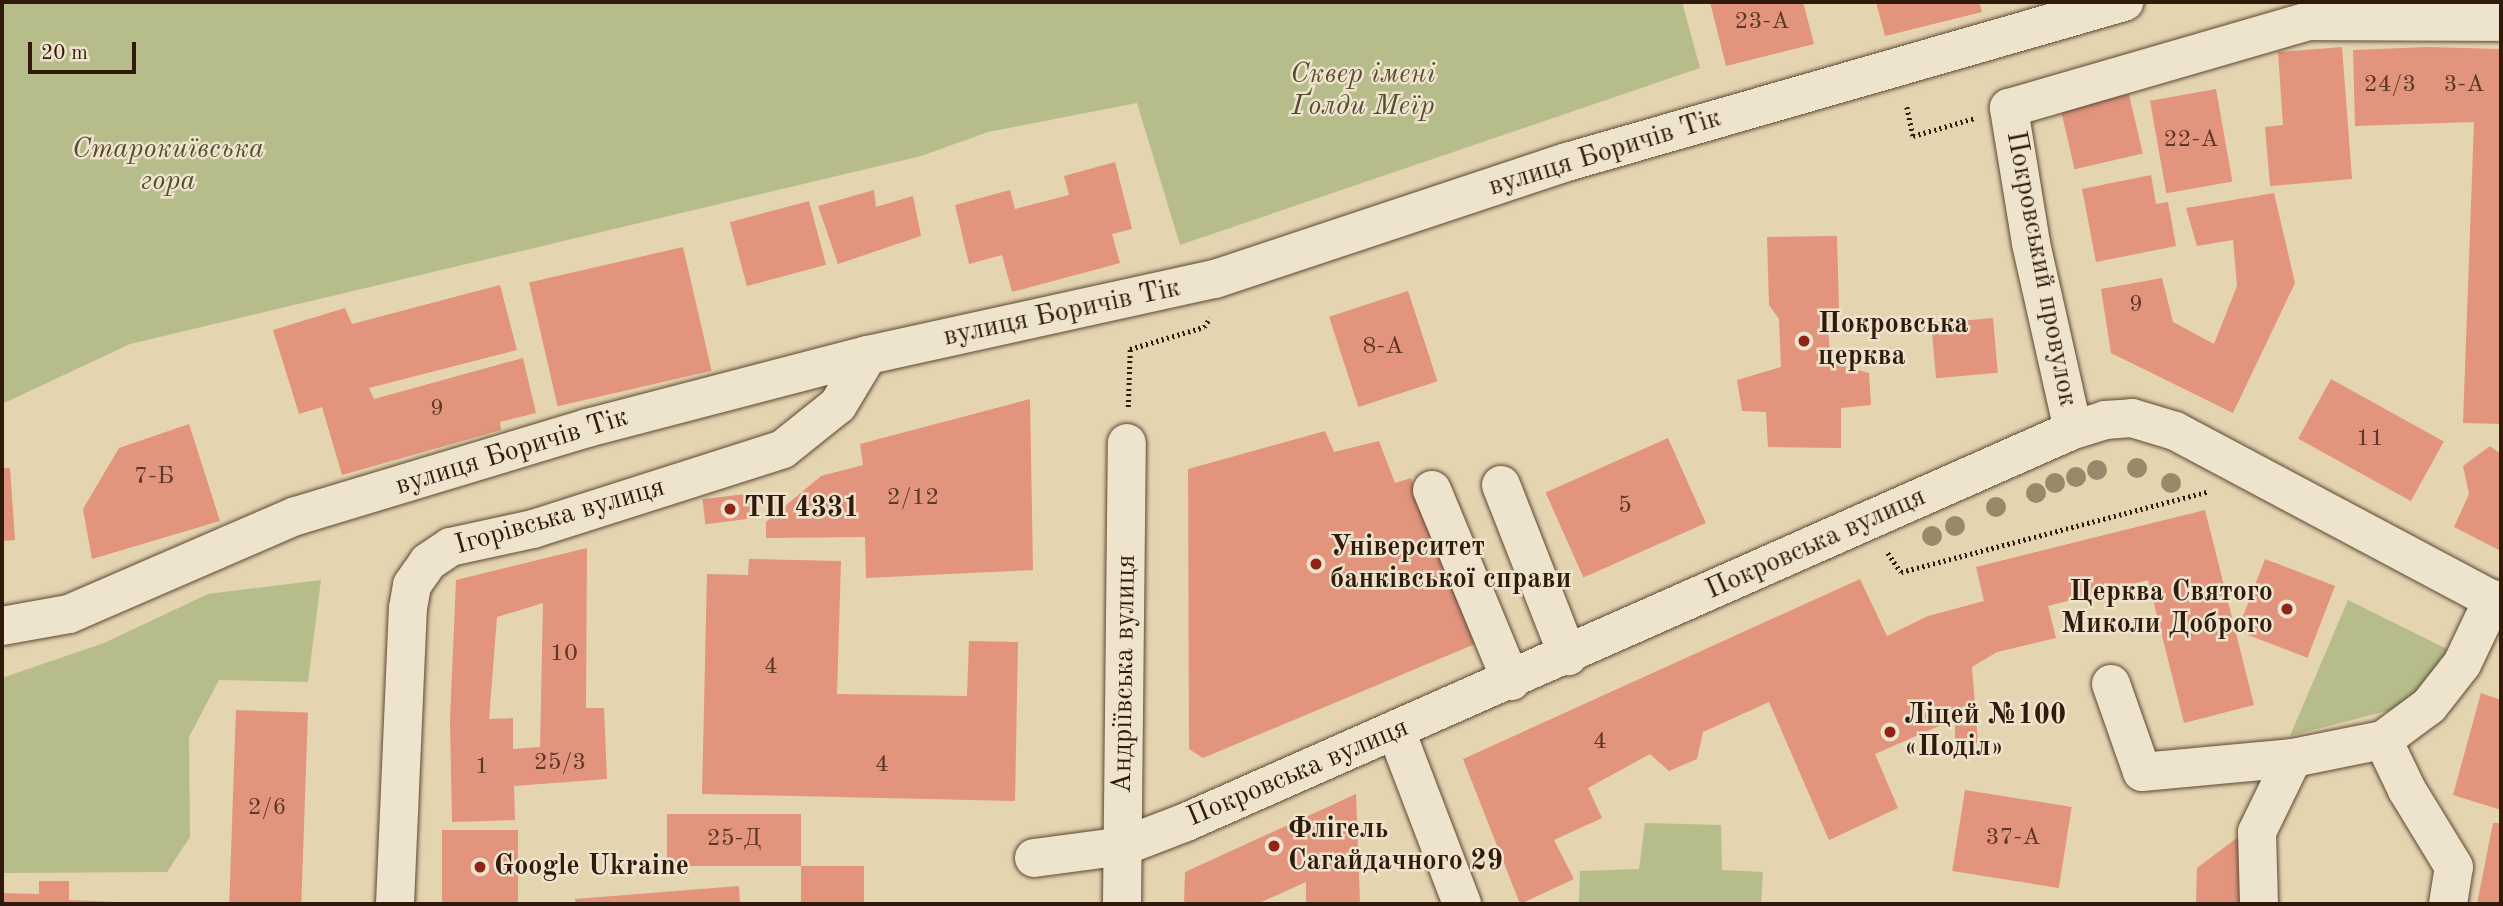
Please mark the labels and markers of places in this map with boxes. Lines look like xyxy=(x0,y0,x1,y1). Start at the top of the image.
place label: Покровська церква xyxy=(1818,308,1969,374)
marker: Покровська церква xyxy=(1796,333,1812,349)
place label: ТП 4331 xyxy=(744,492,860,526)
marker: ТП 4331 xyxy=(722,501,738,517)
place label: Університет банківської справи xyxy=(1330,531,1571,597)
marker: Університет банківської справи xyxy=(1308,556,1324,572)
place label: Церква Святого Миколи Доброго xyxy=(2061,576,2273,642)
marker: Церква Святого Миколи Доброго xyxy=(2279,601,2295,617)
place label: Ліцей №100 «Поділ» xyxy=(1904,699,2066,765)
marker: Ліцей №100 «Поділ» xyxy=(1882,724,1898,740)
place label: Флігель Сагайдачного 29 xyxy=(1288,813,1503,879)
marker: Флігель Сагайдачного 29 xyxy=(1266,838,1282,854)
place label: Google Ukraine xyxy=(494,850,689,884)
marker: Google Ukraine xyxy=(472,859,488,875)

